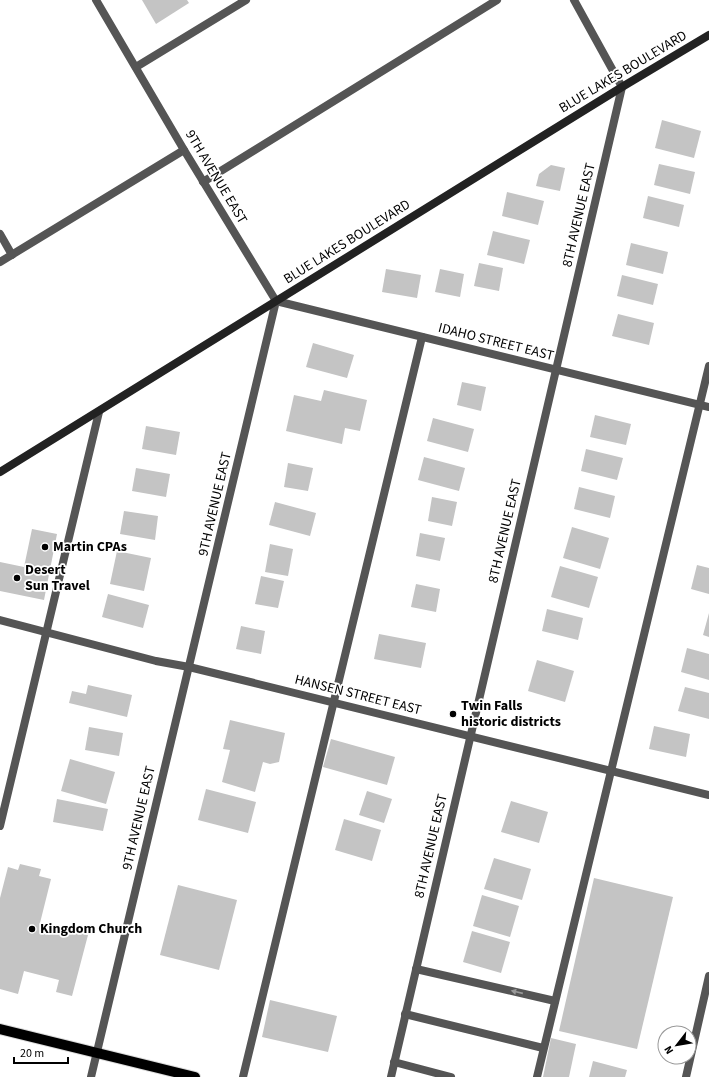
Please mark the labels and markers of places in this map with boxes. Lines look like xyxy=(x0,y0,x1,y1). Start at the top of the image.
place label: Martin CPAs xyxy=(53,537,127,557)
marker: Martin CPAs xyxy=(40,542,50,552)
place label: Desert Sun Travel xyxy=(25,560,90,596)
marker: Desert Sun Travel xyxy=(12,573,22,583)
place label: Twin Falls historic districts xyxy=(461,696,561,732)
marker: Twin Falls historic districts xyxy=(448,709,458,719)
place label: Kingdom Church xyxy=(40,919,142,939)
marker: Kingdom Church xyxy=(27,924,37,934)

